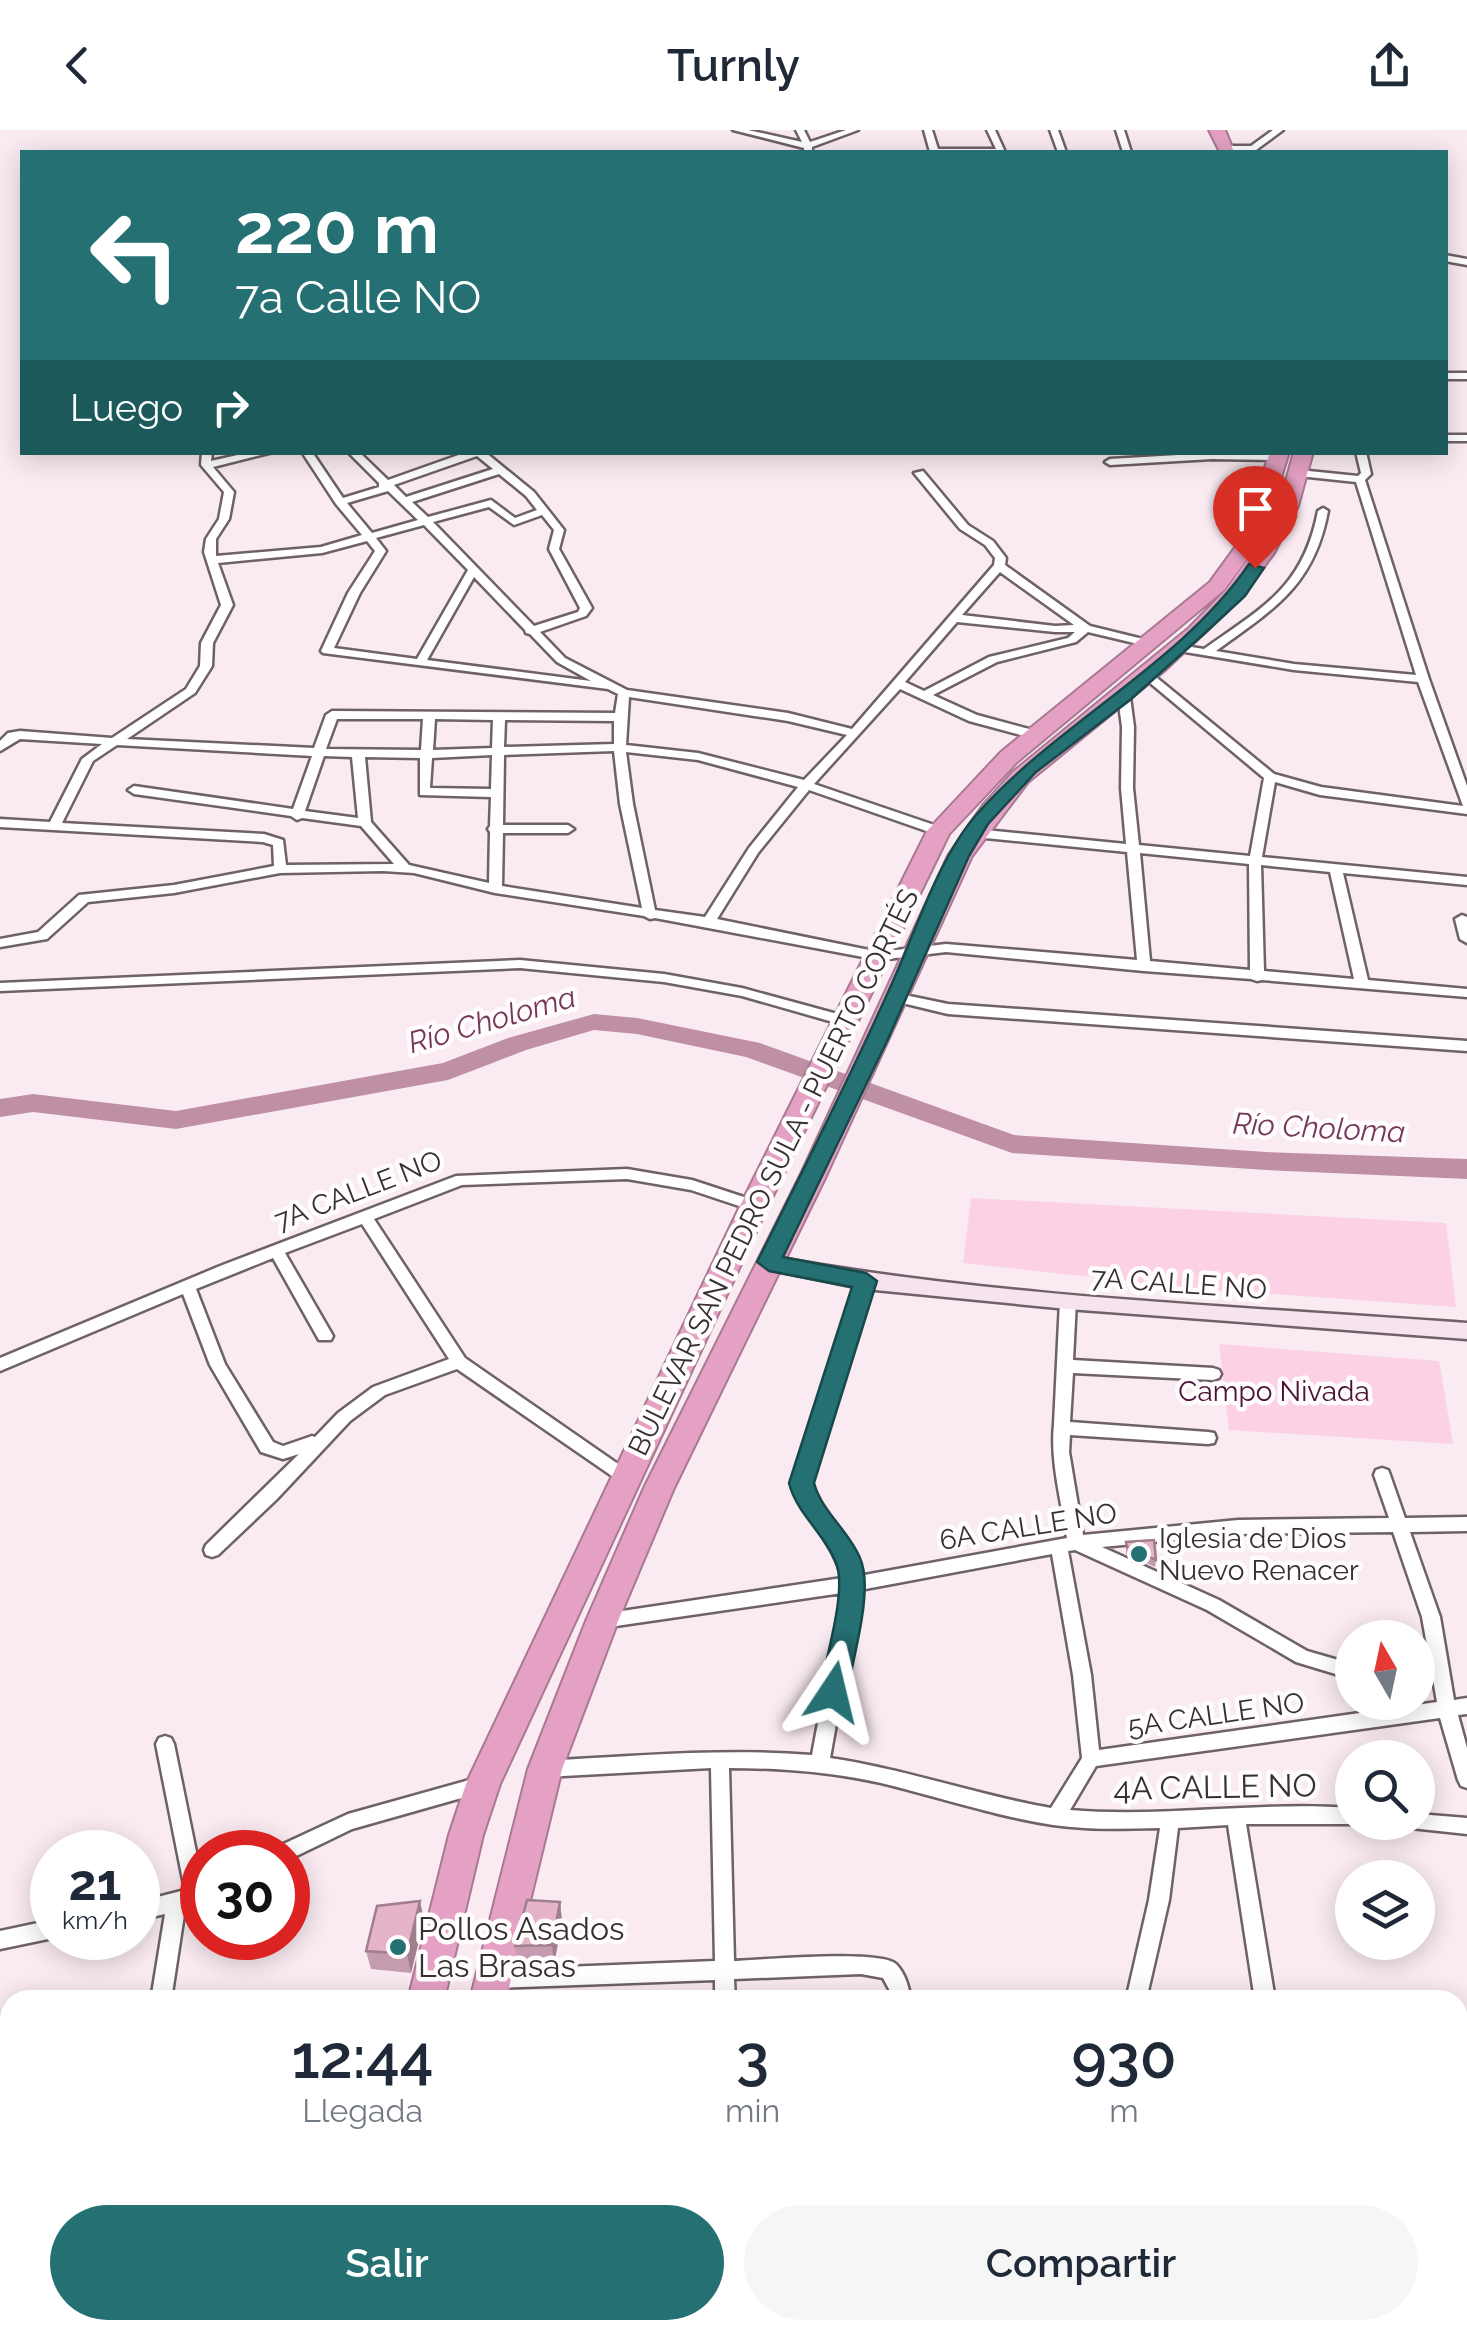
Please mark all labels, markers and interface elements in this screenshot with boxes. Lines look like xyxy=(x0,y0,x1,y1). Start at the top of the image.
icon: back xyxy=(50,38,105,93)
icon: share xyxy=(1362,38,1417,93)
text: Turnly xyxy=(667,39,800,92)
text: 220 m xyxy=(235,187,439,269)
icon: left xyxy=(70,190,200,320)
text: 7a Calle NO xyxy=(235,271,481,324)
icon: right xyxy=(203,380,258,435)
text: Luego xyxy=(70,385,183,430)
pin xyxy=(1213,466,1298,569)
icon: arrive xyxy=(1228,481,1283,536)
street label: BULEVAR SAN PEDRO SULA - PUERTO CORTÉS xyxy=(621,884,926,1461)
water label: Río Choloma xyxy=(404,979,580,1060)
water label: Río Choloma xyxy=(1232,1106,1406,1149)
street label: 7A CALLE NO xyxy=(270,1143,446,1237)
street label: 7A CALLE NO xyxy=(1090,1261,1268,1306)
park label: Campo Nivada xyxy=(1178,1375,1370,1408)
street label: 6A CALLE NO xyxy=(937,1496,1119,1557)
place label: Iglesia de Dios Nuevo Renacer xyxy=(1159,1522,1359,1587)
marker: Iglesia de Dios Nuevo Renacer xyxy=(1128,1543,1150,1565)
north arrow xyxy=(1335,1620,1435,1720)
map controls xyxy=(1335,1620,1435,1960)
position arrow xyxy=(781,1640,885,1744)
street label: 5A CALLE NO xyxy=(1126,1686,1306,1743)
button: search xyxy=(1335,1740,1435,1840)
street label: 4A CALLE NO xyxy=(1113,1766,1317,1807)
speed limit sign: 30 xyxy=(180,1830,310,1960)
text: 21 xyxy=(69,1853,121,1912)
button: layers xyxy=(1335,1860,1435,1960)
text: km/h xyxy=(62,1905,128,1935)
place label: Pollos Asados Las Brasas xyxy=(418,1910,624,1984)
marker: Pollos Asados Las Brasas xyxy=(387,1936,409,1958)
text: 12:44 xyxy=(291,2022,434,2092)
text: 3 xyxy=(736,2022,769,2092)
text: 930 xyxy=(1071,2022,1177,2092)
text: Llegada xyxy=(302,2092,423,2129)
text: min xyxy=(725,2092,780,2129)
text: m xyxy=(1109,2092,1139,2129)
button: Salir xyxy=(50,2205,724,2320)
button: Compartir xyxy=(744,2205,1418,2320)

